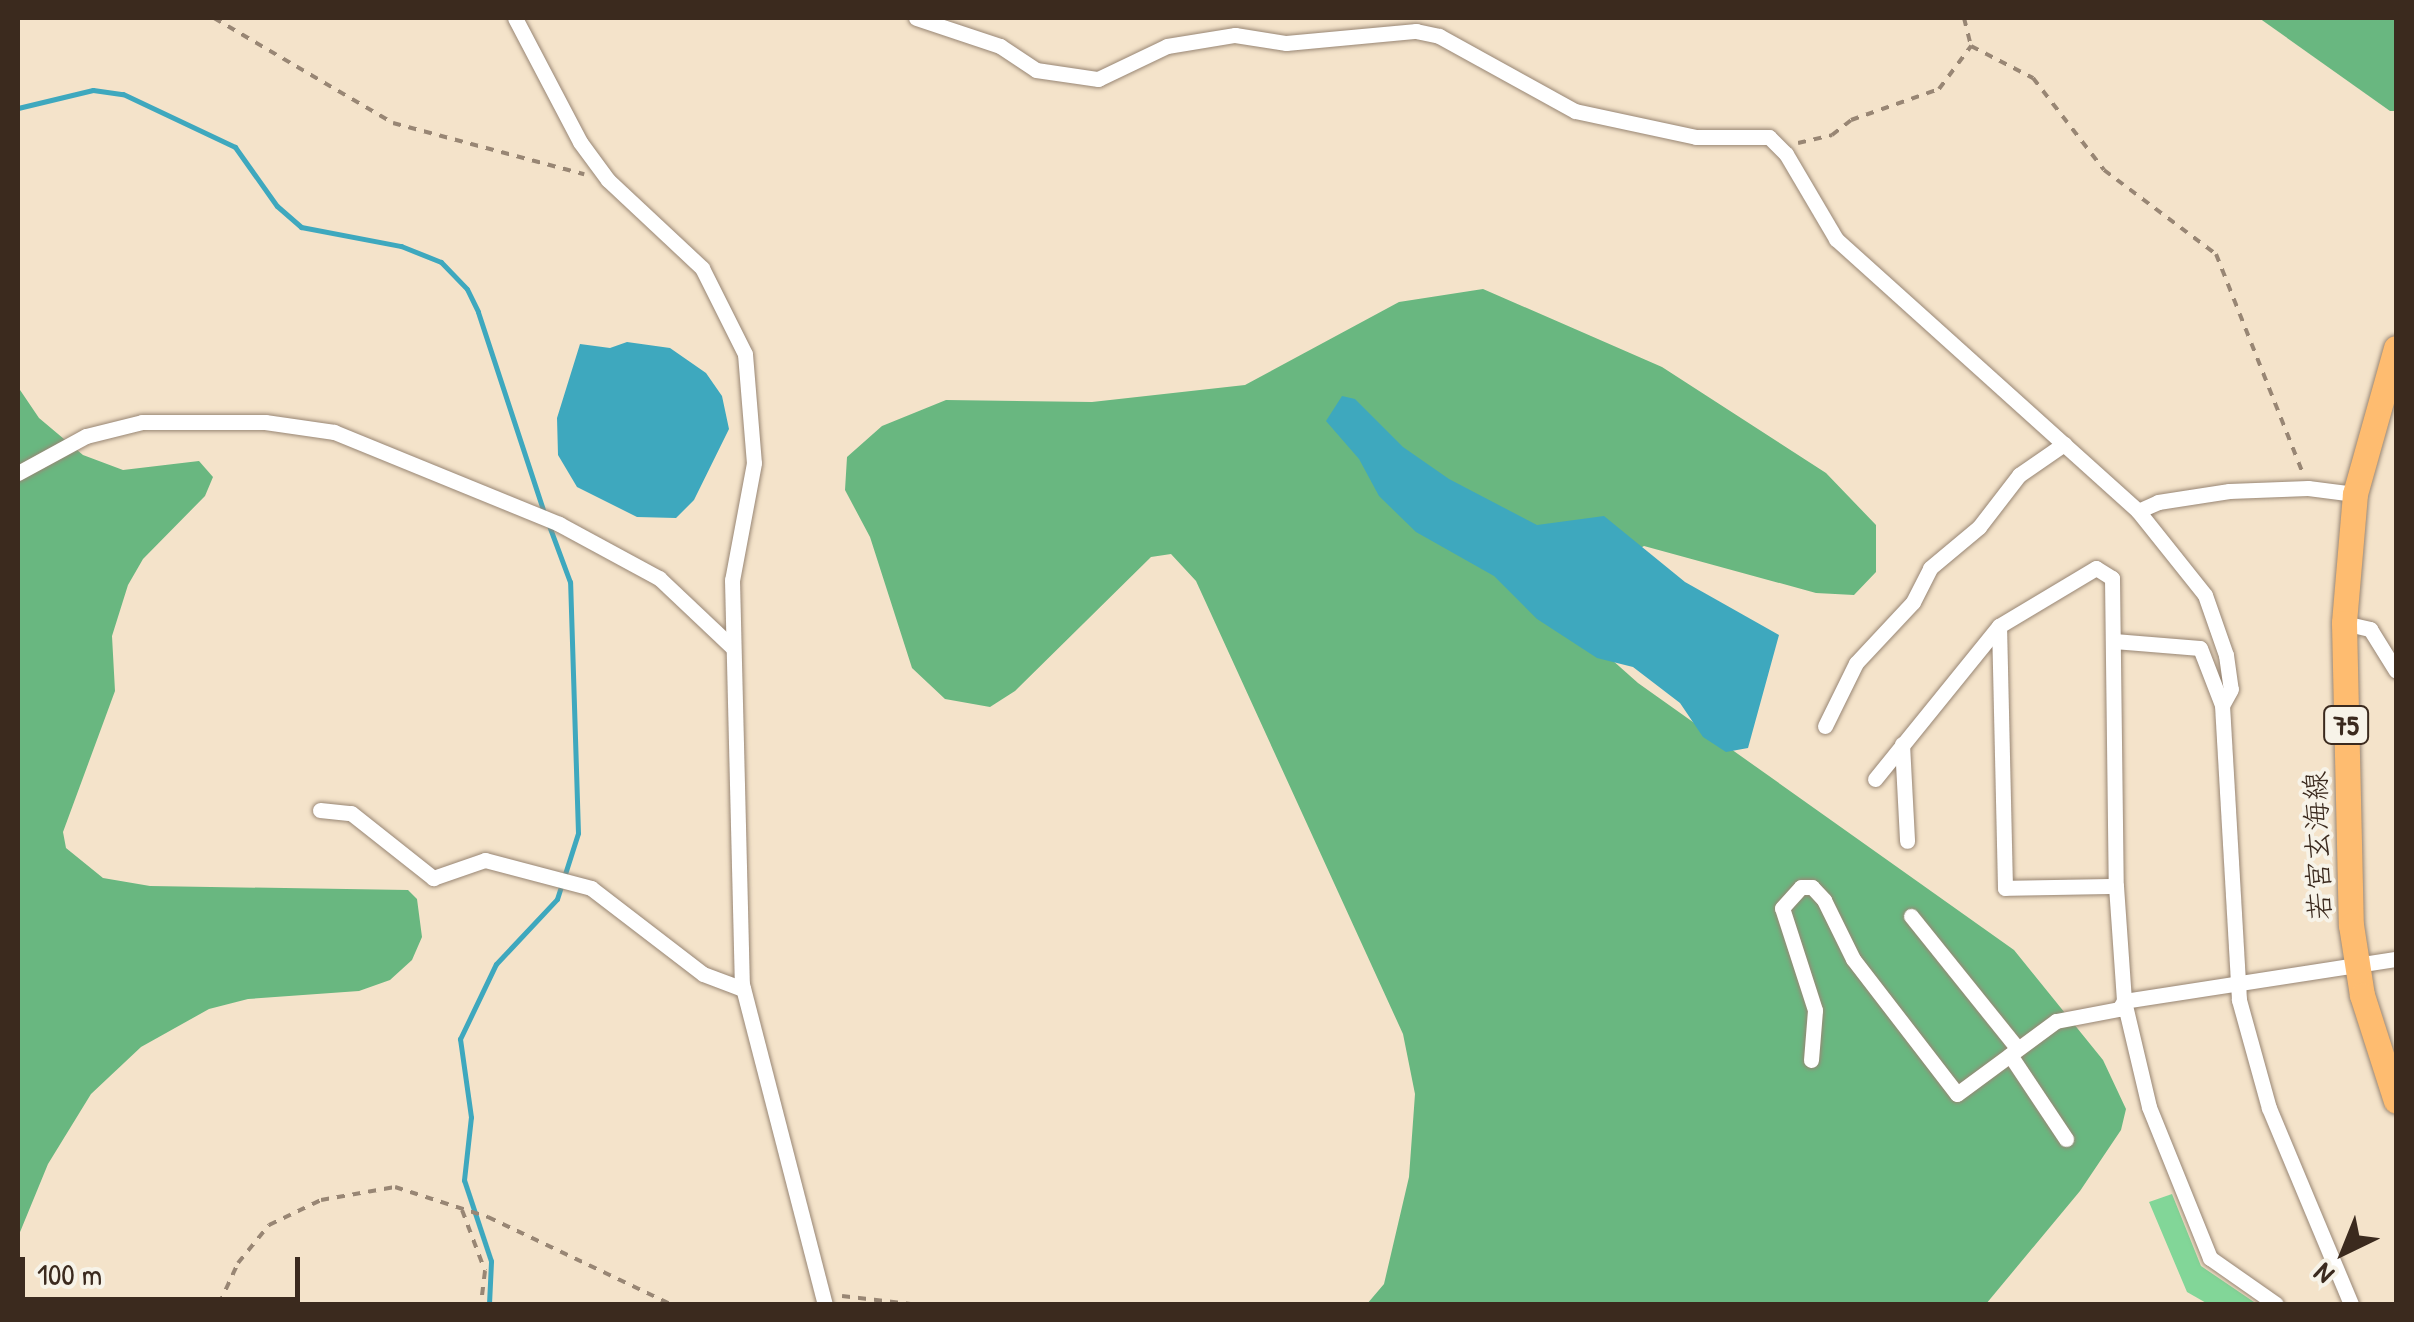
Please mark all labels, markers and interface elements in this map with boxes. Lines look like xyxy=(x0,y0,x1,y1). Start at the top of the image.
road number: 75 xyxy=(2321,702,2371,748)
street label: 若宮玄海線 xyxy=(2296,770,2338,922)
north arrow xyxy=(2294,1202,2394,1302)
scale bar xyxy=(25,1237,305,1299)
text: 100 m xyxy=(37,1254,102,1294)
text: N xyxy=(2305,1255,2342,1293)

